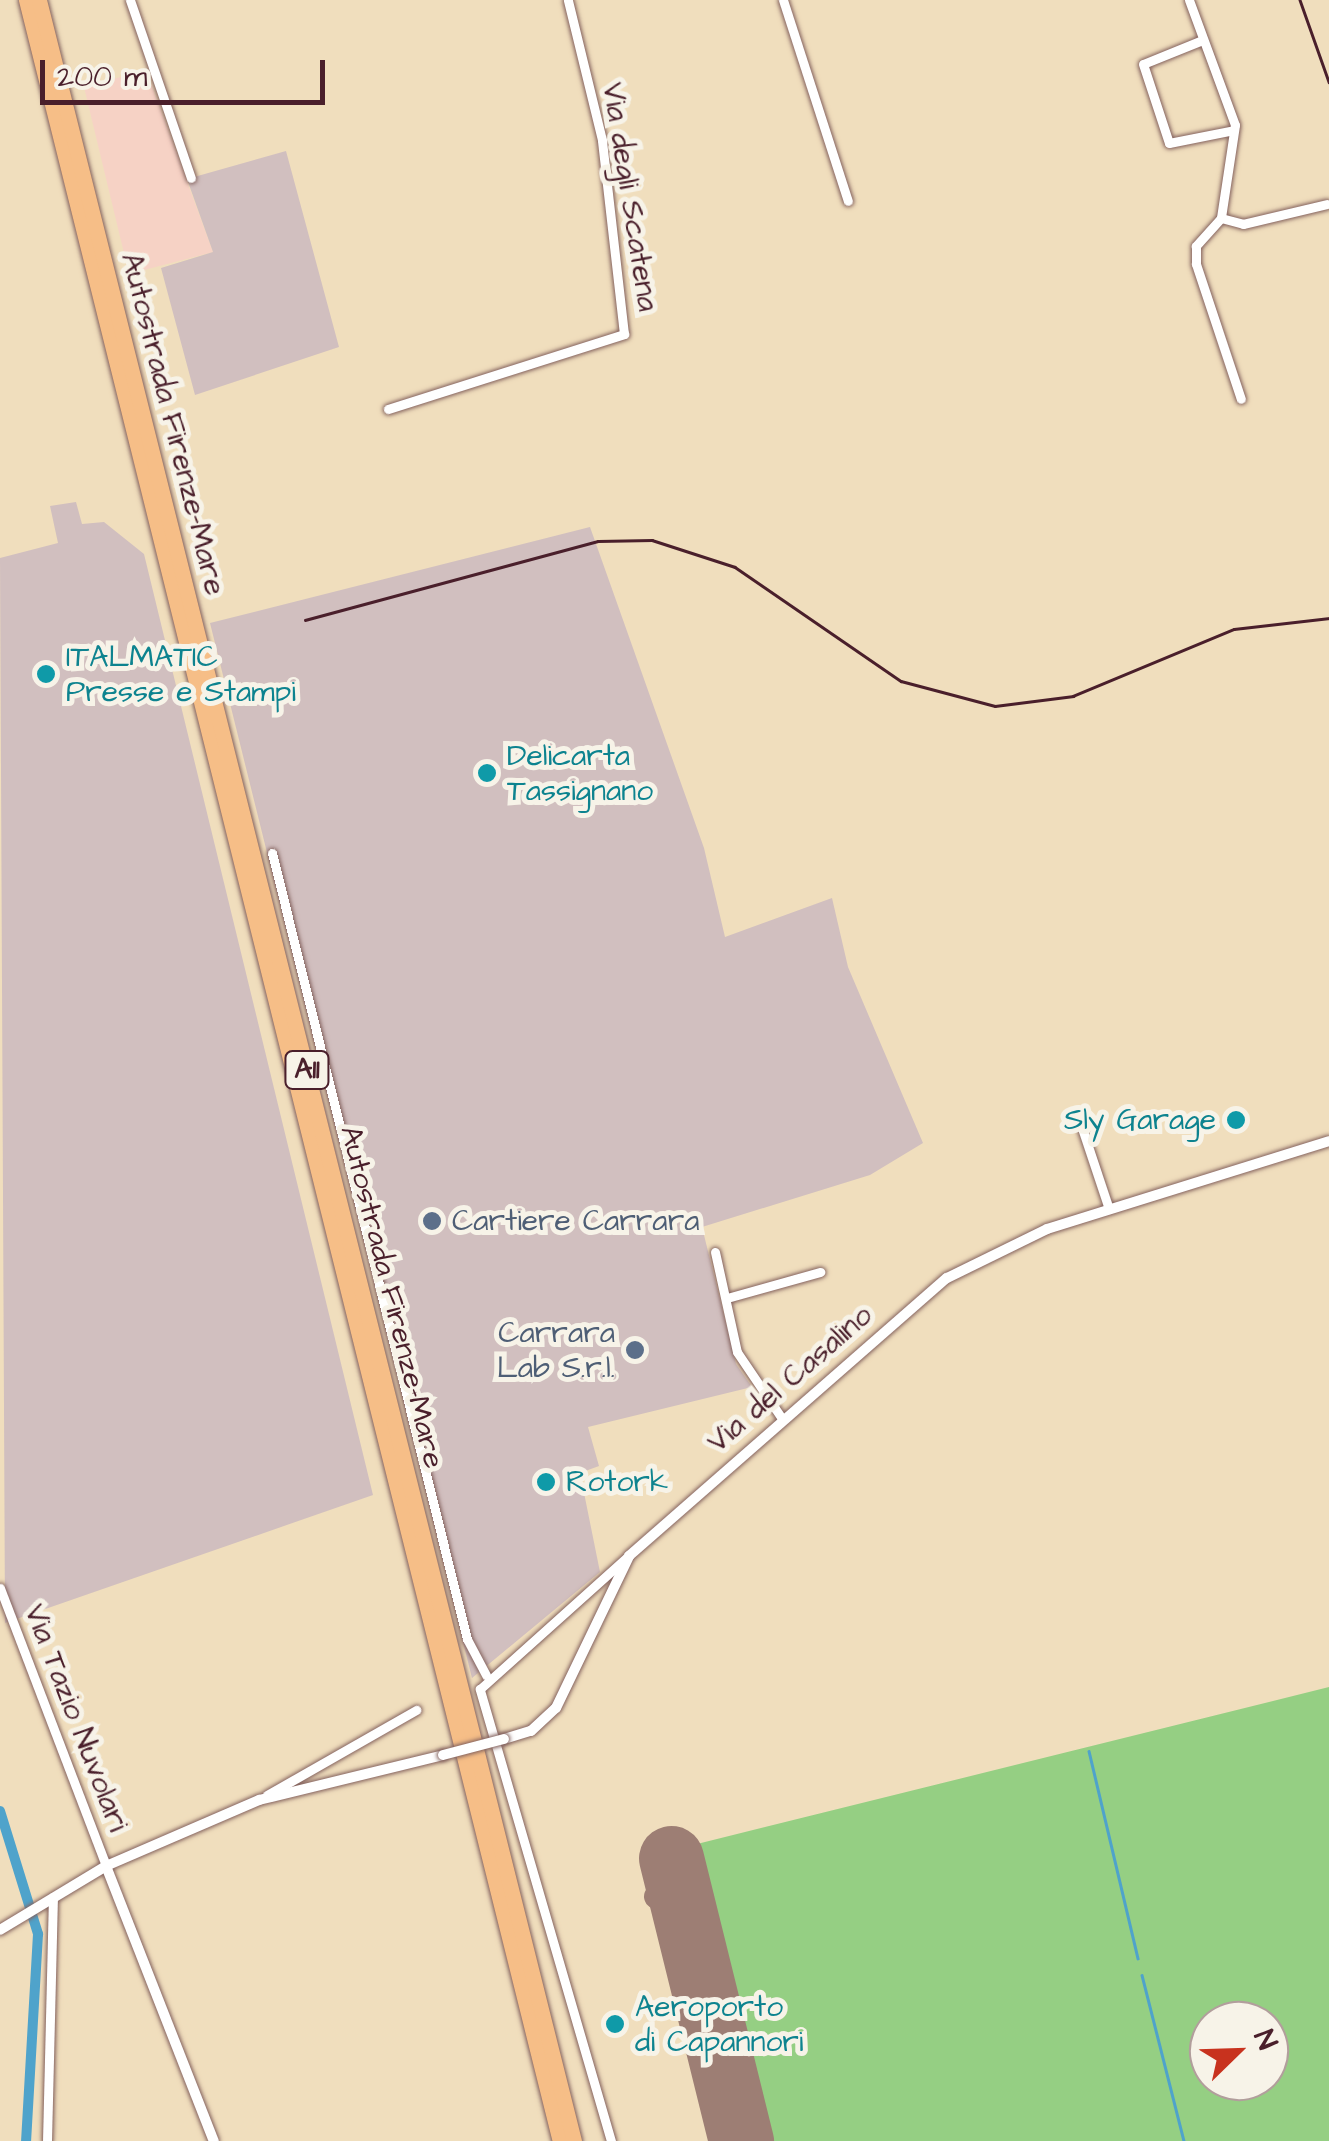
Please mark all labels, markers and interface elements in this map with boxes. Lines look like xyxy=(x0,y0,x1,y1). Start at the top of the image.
scale bar xyxy=(45,40,330,102)
text: 200 m xyxy=(57,56,147,98)
street label: Via degli Scatena xyxy=(594,80,666,314)
street label: Autostrada Firenze-Mare xyxy=(113,249,233,599)
place label: ITALMATIC Presse e Stampi xyxy=(66,639,296,710)
marker: ITALMATIC Presse e Stampi xyxy=(35,663,57,685)
place label: Delicarta Tassignano xyxy=(507,738,653,808)
marker: Delicarta Tassignano xyxy=(476,762,498,784)
road number: A11 xyxy=(282,1047,332,1093)
place label: Sly Garage xyxy=(1064,1102,1216,1138)
marker: Sly Garage xyxy=(1225,1109,1247,1131)
street label: Autostrada Firenze-Mare xyxy=(332,1122,452,1472)
place label: Cartiere Carrara xyxy=(452,1203,699,1239)
marker: Cartiere Carrara xyxy=(421,1210,443,1232)
street label: Via del Casalino xyxy=(700,1298,880,1460)
place label: Carrara Lab S.r.l. xyxy=(497,1315,615,1386)
marker: Carrara Lab S.r.l. xyxy=(624,1339,646,1361)
place label: Rotork xyxy=(566,1464,668,1500)
marker: Rotork xyxy=(535,1471,557,1493)
street label: Via Tazio Nuvolari xyxy=(16,1599,136,1837)
place label: Aeroporto di Capannori xyxy=(635,1989,803,2060)
north arrow xyxy=(1189,2001,1289,2101)
marker: Aeroporto di Capannori xyxy=(604,2013,626,2035)
text: N xyxy=(1244,2024,1287,2056)

